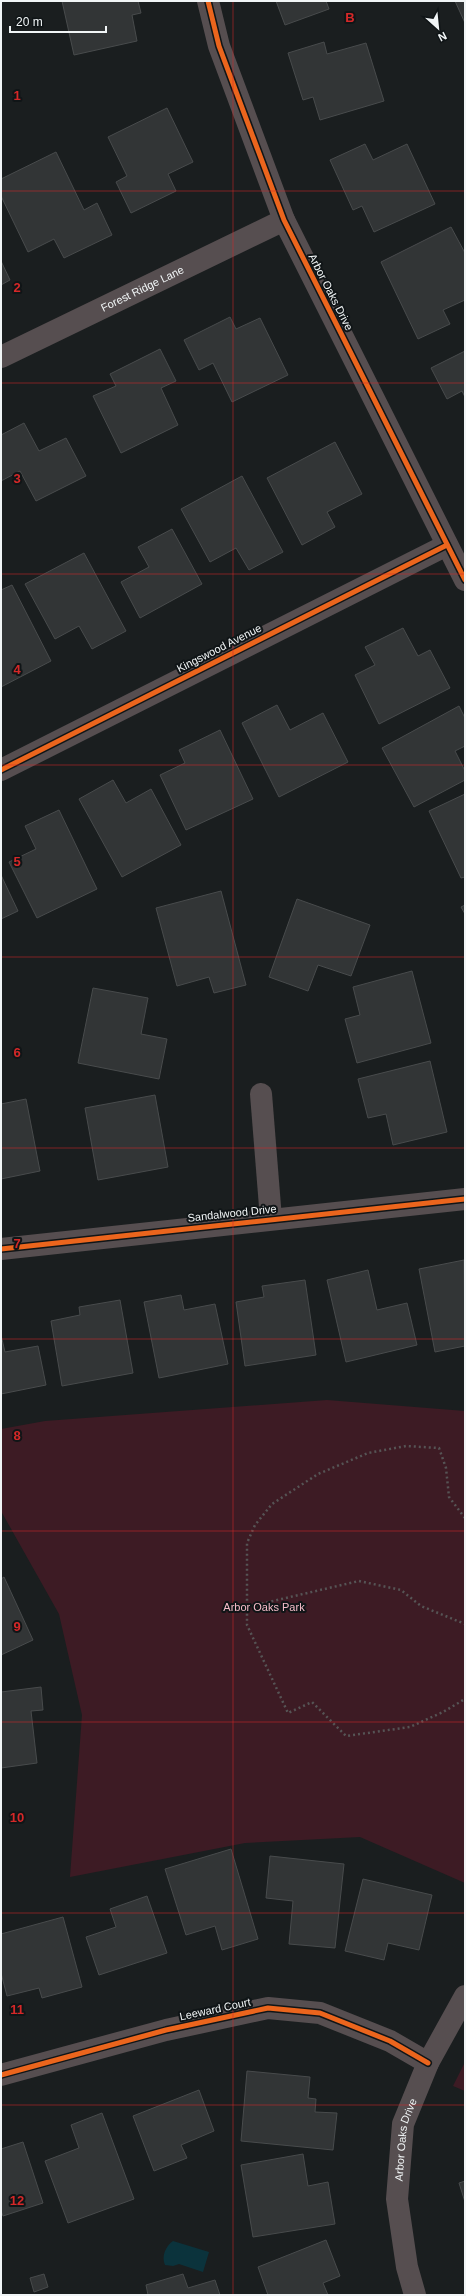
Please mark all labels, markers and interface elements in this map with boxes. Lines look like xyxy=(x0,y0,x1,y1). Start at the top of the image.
scale bar xyxy=(10,8,106,34)
north arrow xyxy=(418,8,458,48)
text: B xyxy=(345,10,355,25)
text: 20 m xyxy=(16,15,43,29)
text: N xyxy=(436,30,449,44)
text: 1 xyxy=(13,88,21,103)
street label: Arbor Oaks Drive xyxy=(307,252,355,332)
street label: Forest Ridge Lane xyxy=(99,263,186,314)
text: 2 xyxy=(13,280,21,295)
text: 3 xyxy=(13,471,21,486)
street label: Kingswood Avenue xyxy=(175,621,263,675)
text: 4 xyxy=(13,662,21,677)
text: 5 xyxy=(13,854,21,869)
text: 6 xyxy=(13,1045,21,1060)
street label: Sandalwood Drive xyxy=(187,1202,277,1224)
text: 7 xyxy=(13,1236,21,1251)
text: 8 xyxy=(13,1428,21,1443)
park label: Arbor Oaks Park xyxy=(223,1601,305,1613)
text: 9 xyxy=(13,1619,21,1634)
text: 10 xyxy=(10,1810,24,1825)
street label: Leeward Court xyxy=(178,1996,252,2022)
text: 11 xyxy=(10,2002,24,2017)
street label: Arbor Oaks Drive xyxy=(392,2097,419,2182)
text: 12 xyxy=(10,2193,24,2208)

